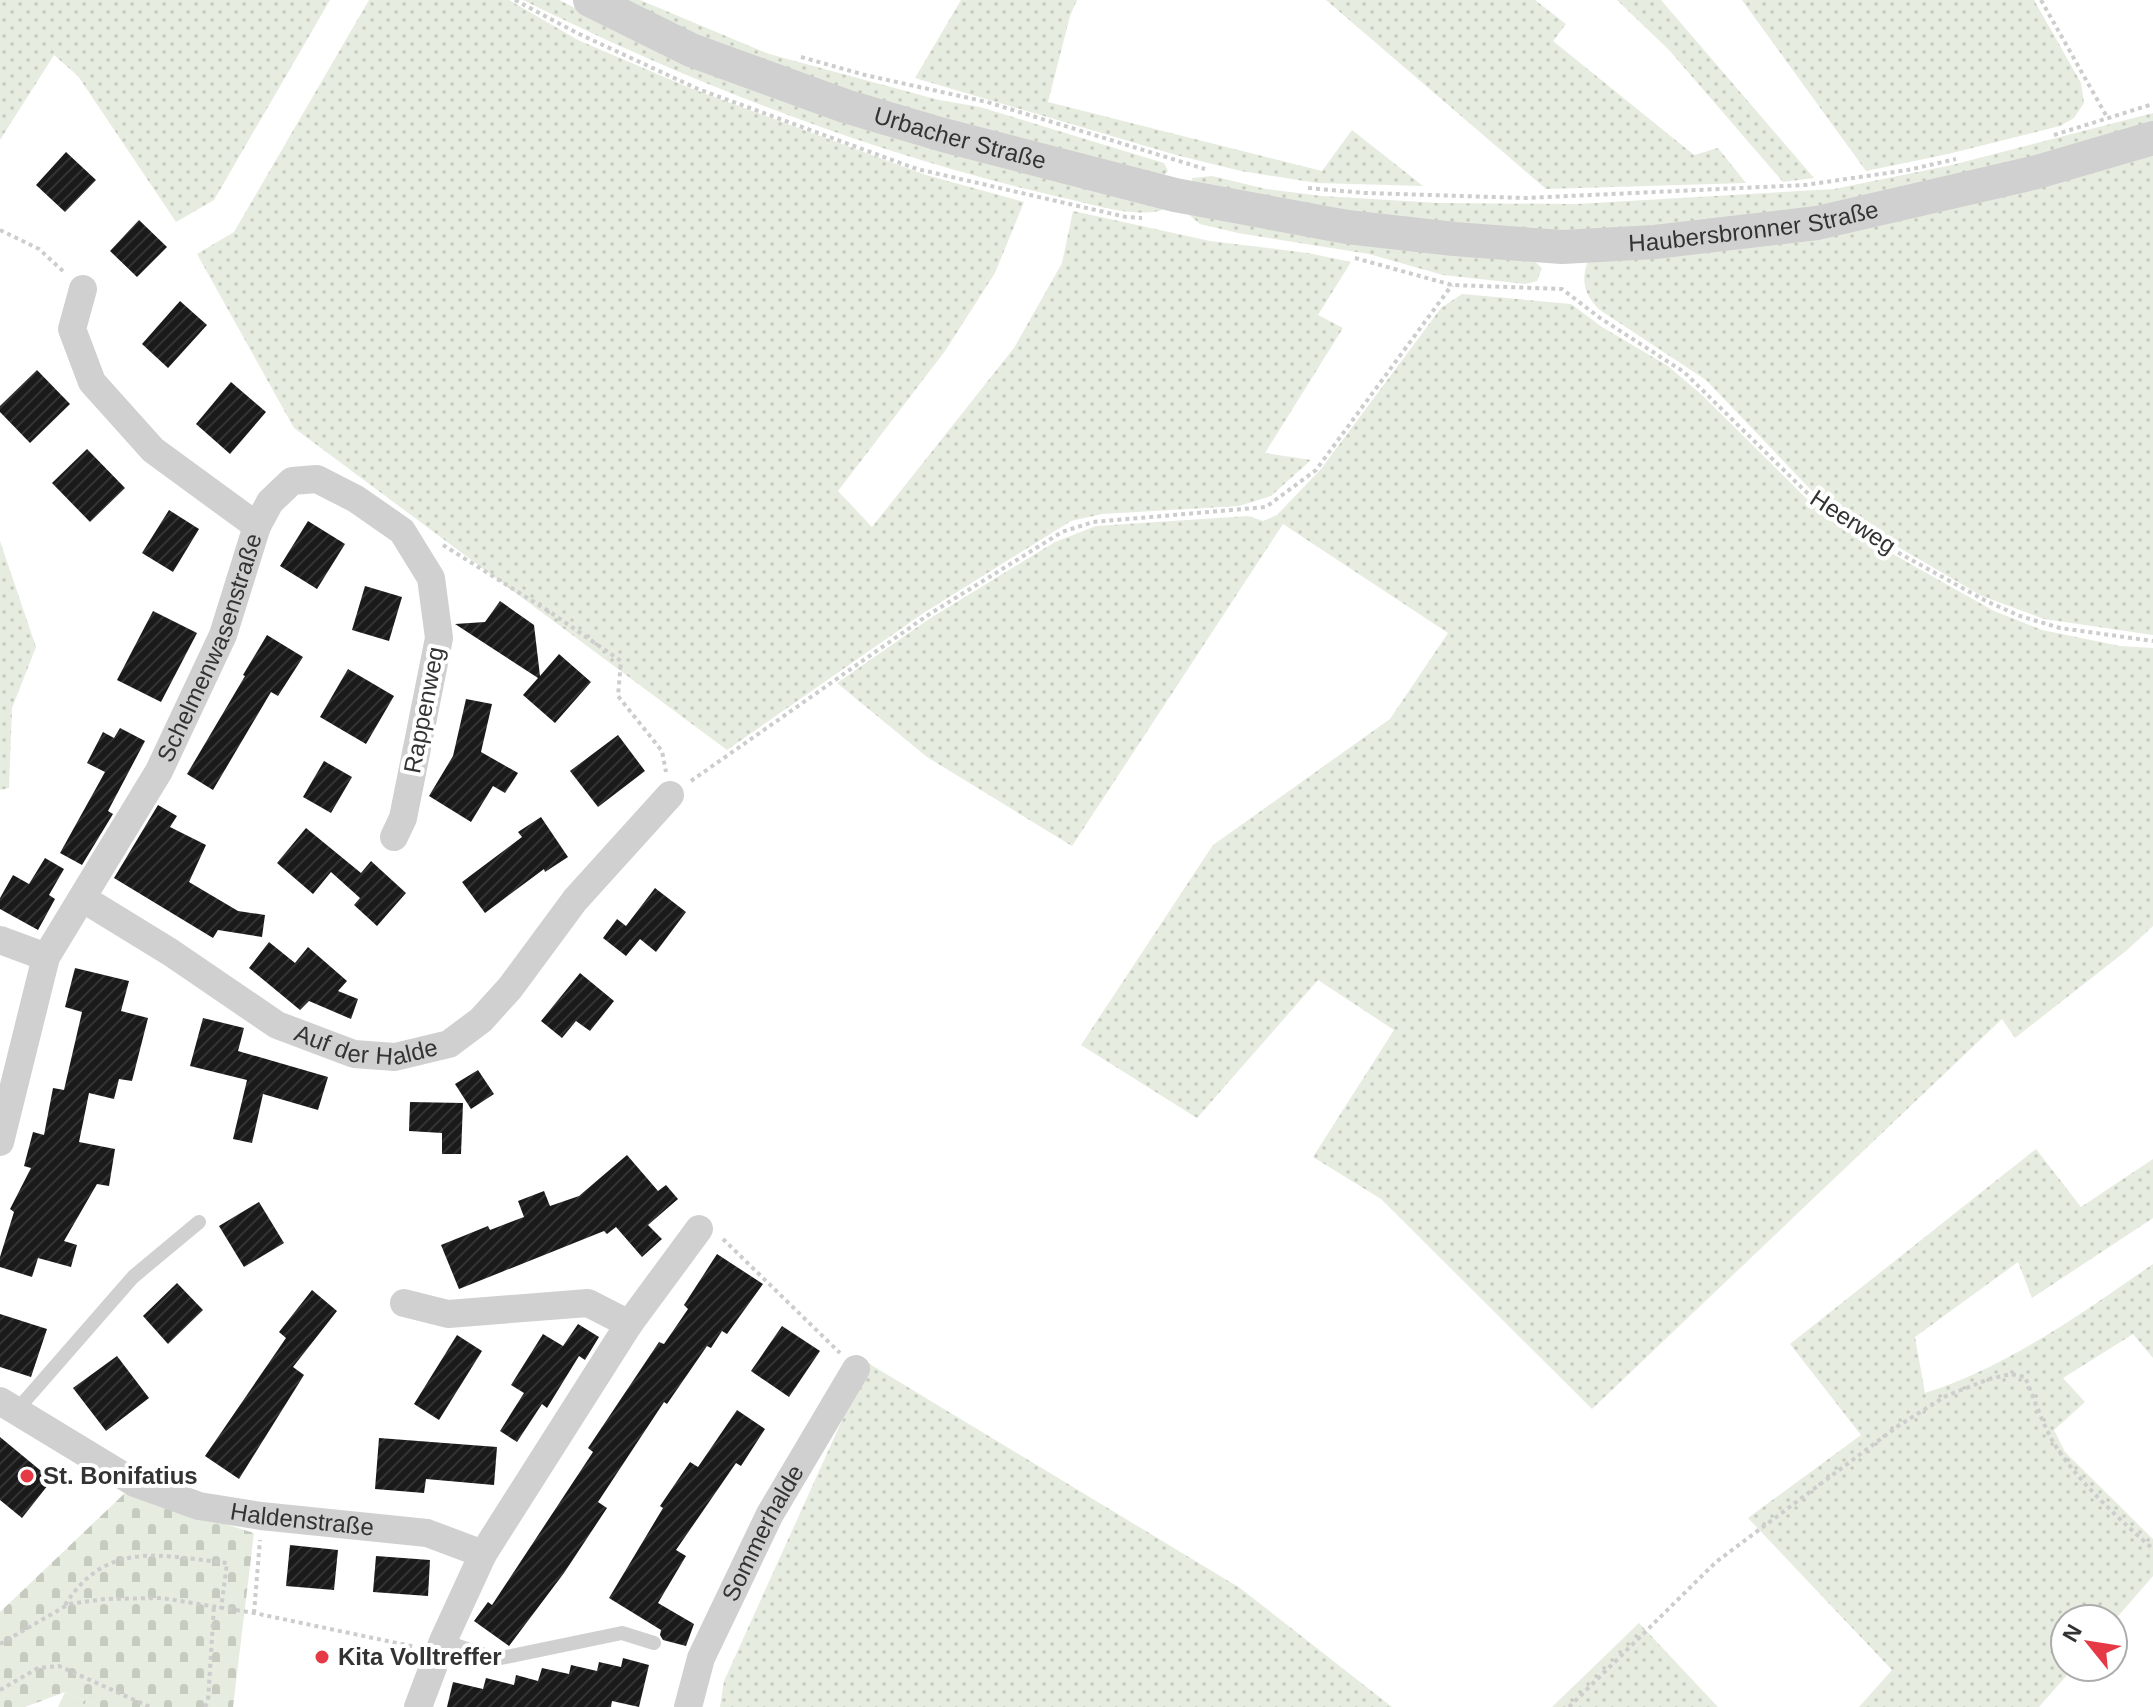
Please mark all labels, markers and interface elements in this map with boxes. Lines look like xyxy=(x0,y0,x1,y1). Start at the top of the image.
street label: Urbacher Straße xyxy=(871,101,1049,174)
street label: Haubersbronner Straße xyxy=(1628,195,1881,256)
street label: Heerweg xyxy=(1806,484,1901,559)
street label: Schelmenwasenstraße xyxy=(151,530,267,766)
street label: Rappenweg xyxy=(398,644,449,775)
street label: Auf der Halde xyxy=(291,1019,440,1070)
street label: Sommerhalde xyxy=(716,1460,809,1605)
place label: St. Bonifatius xyxy=(43,1462,198,1489)
marker: St. Bonifatius xyxy=(18,1467,36,1485)
street label: Haldenstraße xyxy=(228,1497,375,1540)
north arrow xyxy=(2049,1603,2129,1683)
text: N xyxy=(2057,1620,2087,1646)
place label: Kita Volltreffer xyxy=(338,1643,502,1670)
marker: Kita Volltreffer xyxy=(313,1648,331,1666)

